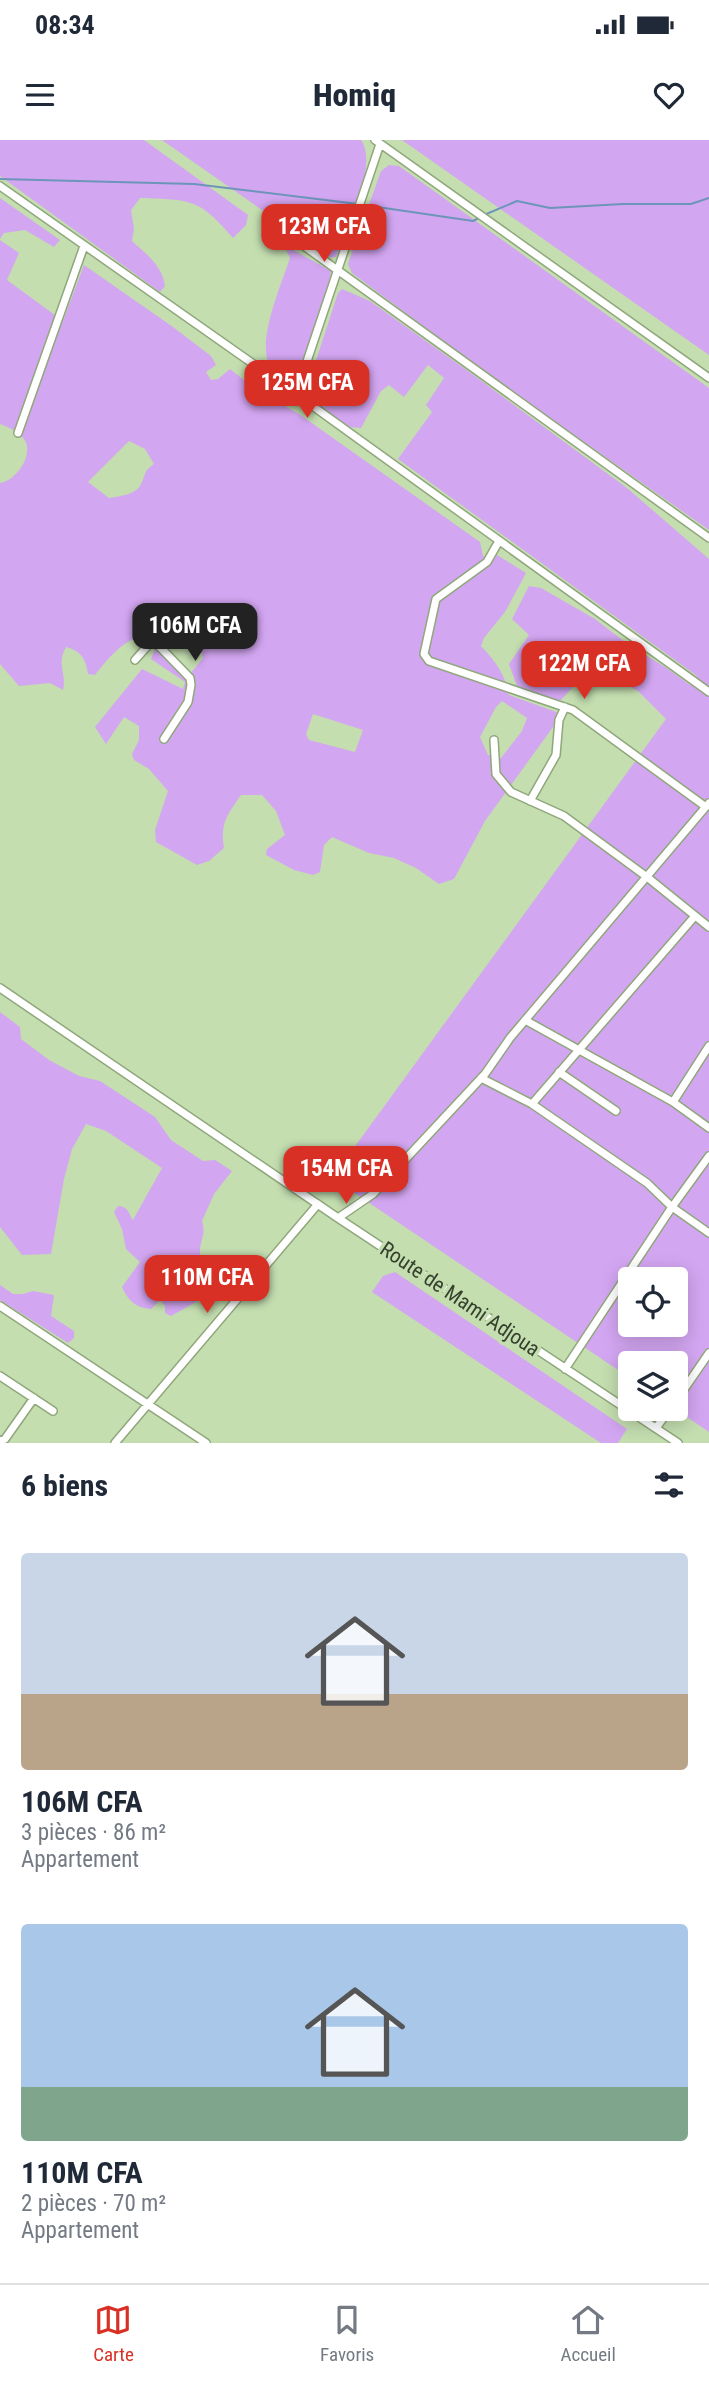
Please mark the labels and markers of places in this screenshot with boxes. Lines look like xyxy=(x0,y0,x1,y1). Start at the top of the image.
pin: 123M CFA xyxy=(252,204,396,264)
pin: 125M CFA xyxy=(235,360,379,420)
pin: 106M CFA xyxy=(123,603,267,663)
pin: 122M CFA xyxy=(512,642,656,701)
pin: 154M CFA xyxy=(274,1146,418,1206)
pin: 110M CFA xyxy=(135,1256,279,1315)

